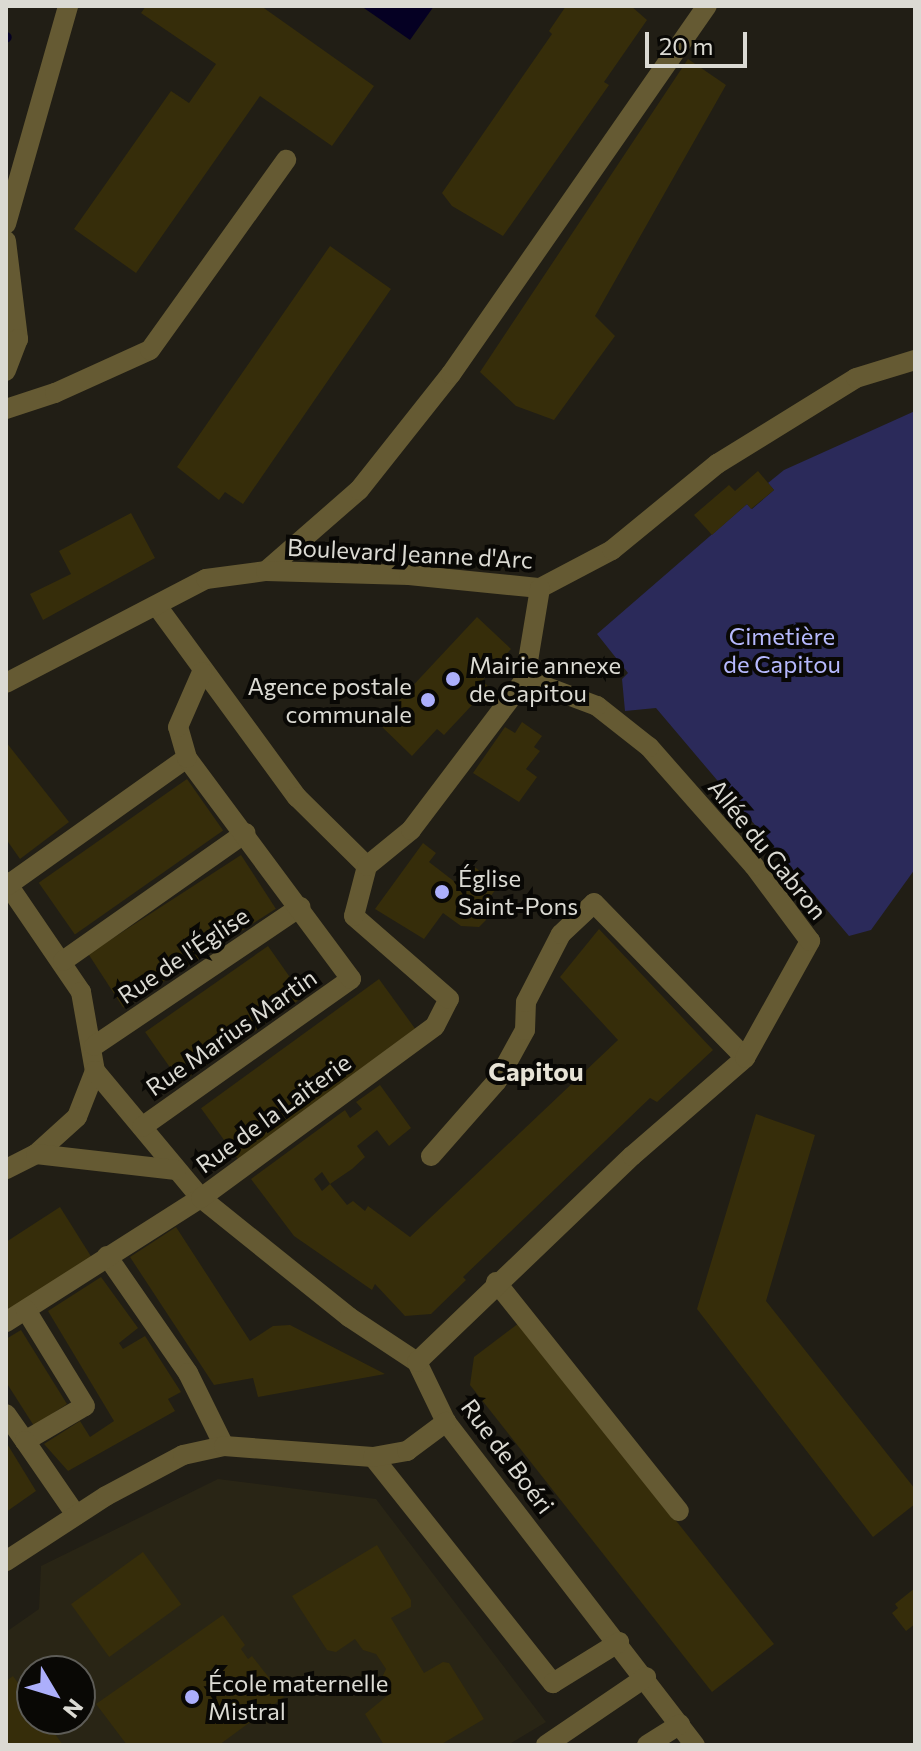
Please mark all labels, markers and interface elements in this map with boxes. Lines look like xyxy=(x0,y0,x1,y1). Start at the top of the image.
scale bar xyxy=(649,16,751,66)
text: 20 m xyxy=(659,31,713,60)
street label: Boulevard Jeanne d'Arc xyxy=(286,532,534,574)
park label: Cimetière de Capitou xyxy=(723,622,841,678)
place label: Mairie annexe de Capitou xyxy=(469,651,621,707)
marker: Mairie annexe de Capitou xyxy=(444,670,462,688)
place label: Agence postale communale xyxy=(247,672,412,728)
marker: Agence postale communale xyxy=(419,691,437,709)
street label: Allée du Gabron xyxy=(703,773,833,925)
place label: Église Saint-Pons xyxy=(458,864,578,920)
marker: Église Saint-Pons xyxy=(433,883,451,901)
street label: Rue de l'Église xyxy=(112,901,254,1009)
street label: Rue Marius Martin xyxy=(140,962,322,1102)
street label: Rue de la Laiterie xyxy=(190,1047,356,1179)
district label: Capitou xyxy=(488,1055,584,1087)
street label: Rue de Boéri xyxy=(456,1393,560,1519)
north arrow xyxy=(16,1655,96,1735)
place label: École maternelle Mistral xyxy=(208,1669,388,1725)
marker: École maternelle Mistral xyxy=(183,1688,201,1706)
text: N xyxy=(58,1694,89,1724)

